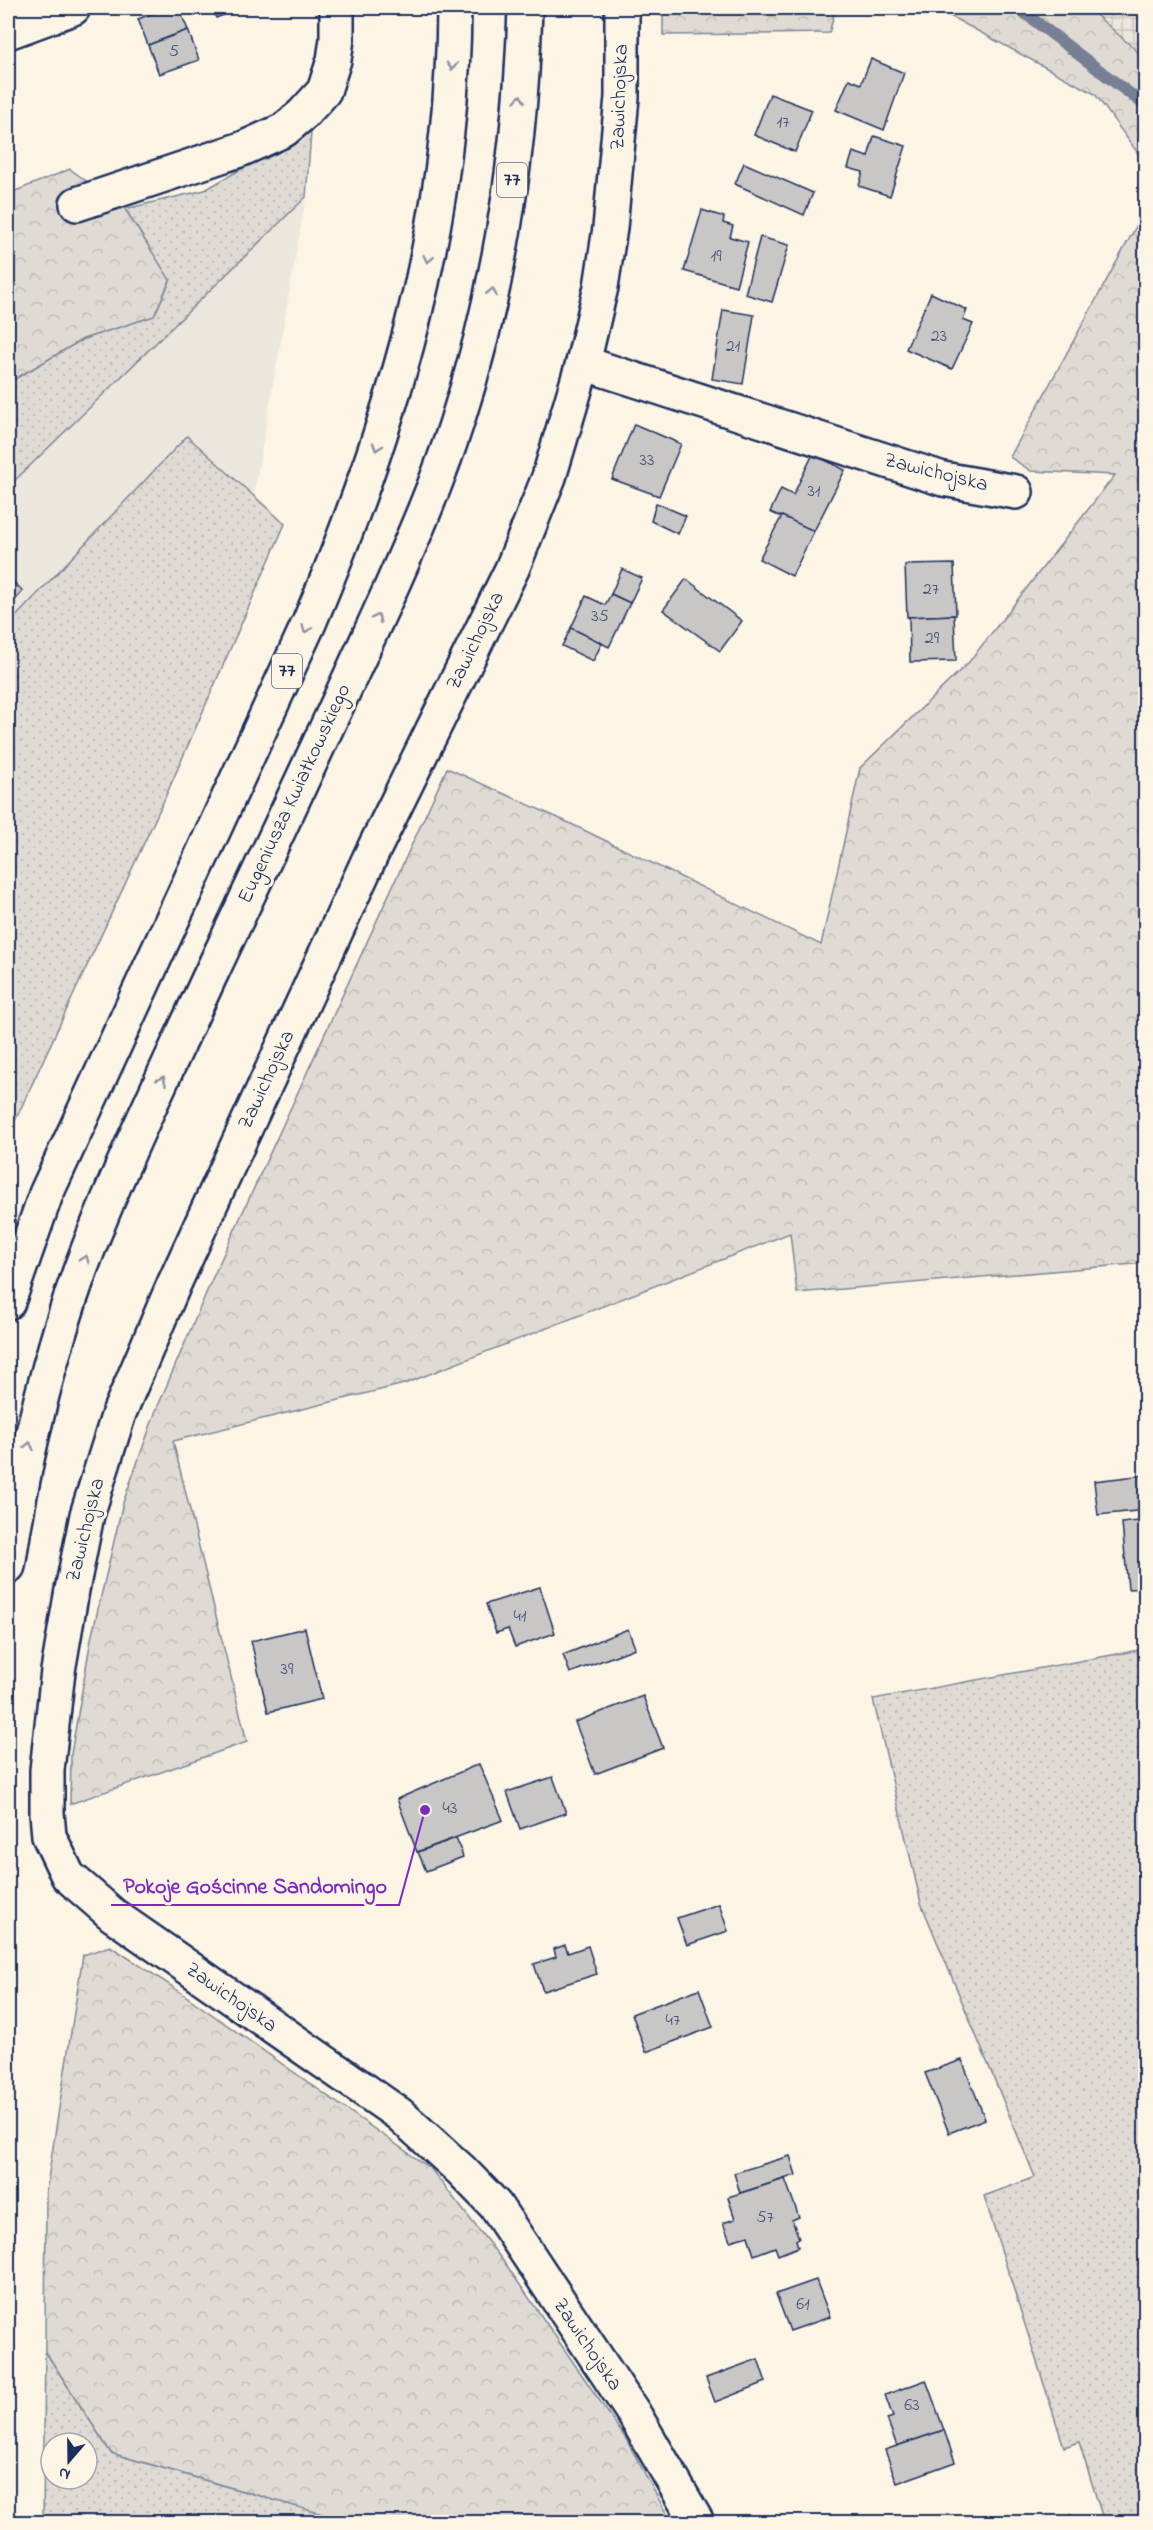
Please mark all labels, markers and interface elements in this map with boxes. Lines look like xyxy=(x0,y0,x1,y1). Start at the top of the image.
house number: 5 xyxy=(169,39,179,65)
street label: Zawichojska xyxy=(603,43,637,151)
one-way arrow xyxy=(446,61,459,70)
one-way arrow xyxy=(513,95,526,104)
house number: 17 xyxy=(776,110,790,136)
road number: 77 xyxy=(497,163,527,197)
house number: 19 xyxy=(710,244,722,270)
one-way arrow xyxy=(422,254,435,264)
one-way arrow xyxy=(484,287,497,297)
house number: 23 xyxy=(931,324,947,350)
house number: 21 xyxy=(726,334,741,360)
one-way arrow xyxy=(371,441,384,452)
street label: Zawichojska xyxy=(881,446,991,500)
house number: 33 xyxy=(640,448,654,474)
house number: 31 xyxy=(807,479,821,505)
house number: 27 xyxy=(923,577,940,603)
street label: Zawichojska xyxy=(439,587,513,695)
house number: 35 xyxy=(591,604,609,630)
one-way arrow xyxy=(370,614,382,625)
one-way arrow xyxy=(301,622,313,633)
house number: 29 xyxy=(925,626,940,652)
road number: 77 xyxy=(272,654,302,688)
street label: Eugeniusza Kwiatkowskiego xyxy=(231,679,361,910)
street label: Zawichojska xyxy=(231,1026,303,1134)
one-way arrow xyxy=(154,1076,166,1087)
one-way arrow xyxy=(77,1255,90,1265)
one-way arrow xyxy=(22,1441,35,1451)
street label: Zawichojska xyxy=(59,1475,113,1585)
house number: 41 xyxy=(513,1604,527,1630)
house number: 39 xyxy=(281,1657,294,1683)
house number: 43 xyxy=(443,1796,457,1822)
callout: Pokoje Gościnne Sandomingo xyxy=(111,1865,399,1905)
text: Pokoje Gościnne Sandomingo xyxy=(123,1872,387,1905)
street label: Zawichojska xyxy=(179,1955,283,2041)
house number: 47 xyxy=(666,2008,681,2034)
house number: 57 xyxy=(756,2205,774,2231)
house number: 61 xyxy=(796,2292,810,2318)
street label: Zawichojska xyxy=(545,2293,629,2397)
house number: 63 xyxy=(904,2393,920,2419)
north arrow xyxy=(39,2431,99,2491)
text: N xyxy=(55,2460,74,2486)

